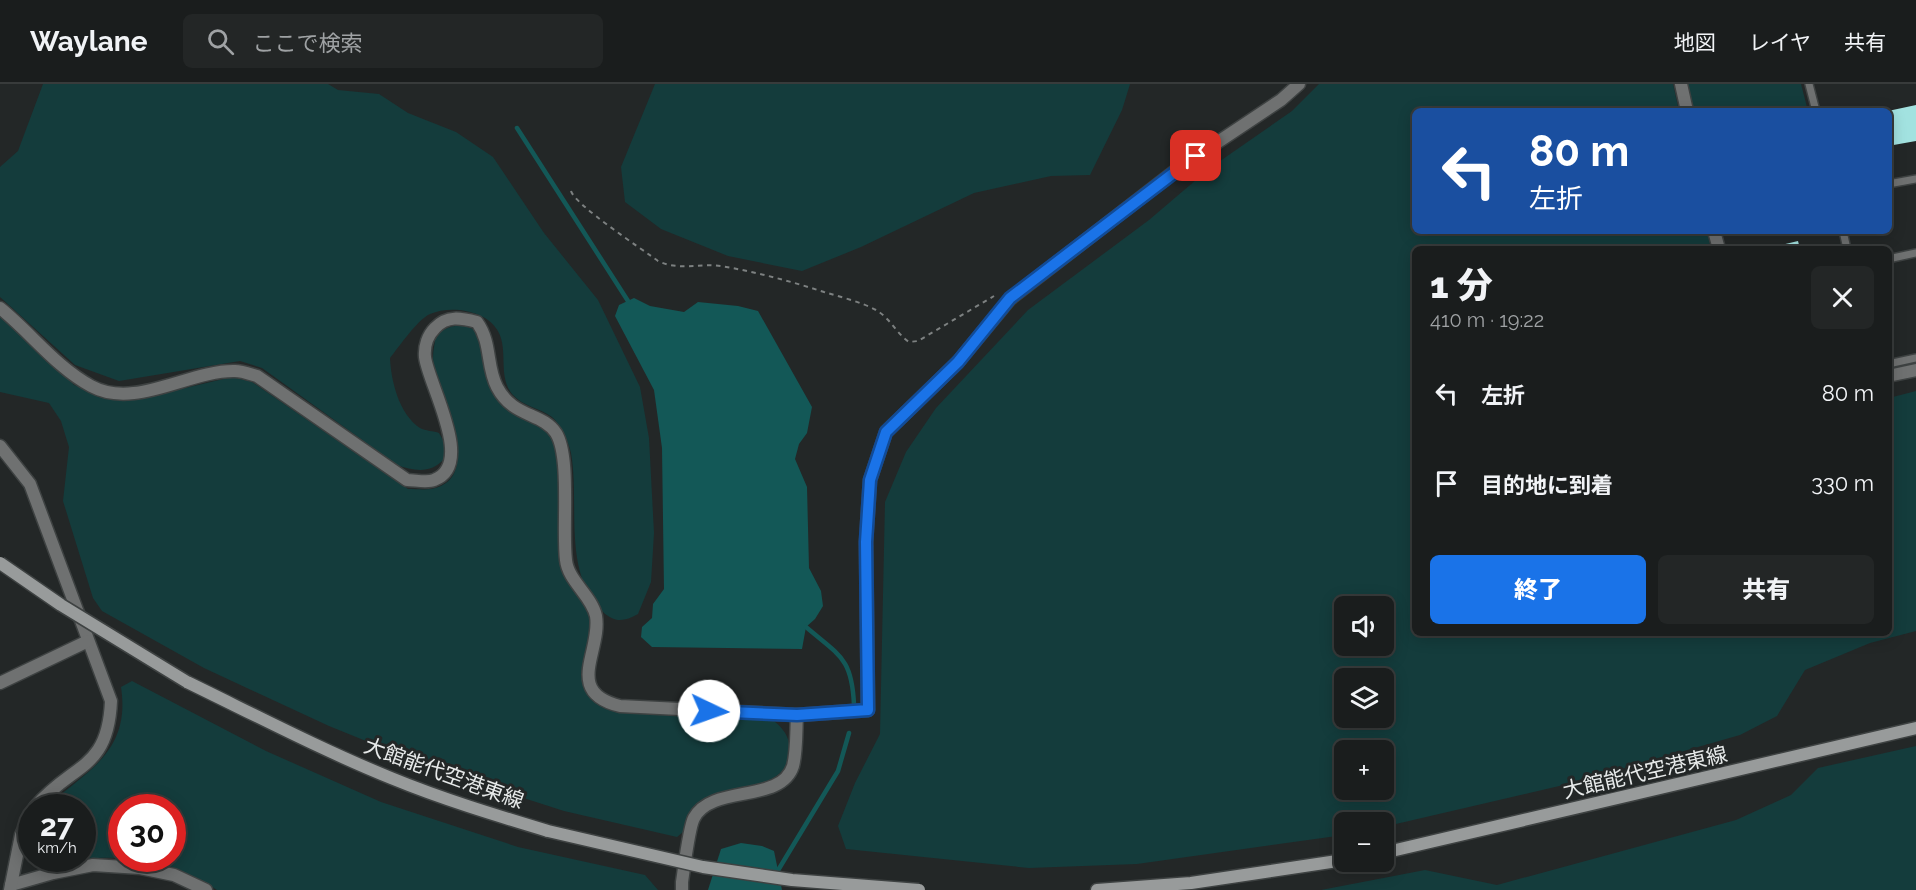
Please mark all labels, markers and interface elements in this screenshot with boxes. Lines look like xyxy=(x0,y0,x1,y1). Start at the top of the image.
search box xyxy=(183,14,603,68)
text: Waylane xyxy=(30,25,147,58)
icon: search xyxy=(204,25,237,58)
text: ここで検索 xyxy=(252,30,362,56)
text: 地図 xyxy=(1674,30,1716,55)
text: レイヤ xyxy=(1749,30,1811,55)
text: 共有 xyxy=(1844,30,1886,55)
text: 80 m xyxy=(1529,127,1629,176)
pin xyxy=(1170,130,1221,181)
icon: left xyxy=(1430,132,1508,210)
icon: arrive xyxy=(1179,139,1212,172)
text: 左折 xyxy=(1529,183,1583,214)
text: 1 分 xyxy=(1430,264,1493,306)
button: close xyxy=(1811,266,1874,329)
text: 410 m · 19:22 xyxy=(1430,308,1544,332)
icon: left xyxy=(1430,377,1463,410)
text: 80 m xyxy=(1822,380,1874,406)
text: 左折 xyxy=(1481,382,1525,408)
icon: arrive xyxy=(1430,467,1463,500)
text: 330 m xyxy=(1811,470,1874,496)
text: 目的地に到着 xyxy=(1481,472,1613,498)
button: 終了 xyxy=(1430,555,1646,624)
button: 共有 xyxy=(1658,555,1874,624)
map controls xyxy=(1334,596,1394,872)
button: sound xyxy=(1334,596,1394,656)
button: layers xyxy=(1334,668,1394,728)
position arrow xyxy=(677,679,741,743)
street label: 大館能代空港東線 xyxy=(361,733,527,813)
button: + xyxy=(1334,740,1394,800)
street label: 大館能代空港東線 xyxy=(1560,741,1730,803)
speed limit sign: 30 xyxy=(108,794,186,872)
text: 27 xyxy=(40,808,74,843)
button: − xyxy=(1334,812,1394,872)
text: km/h xyxy=(37,839,77,857)

